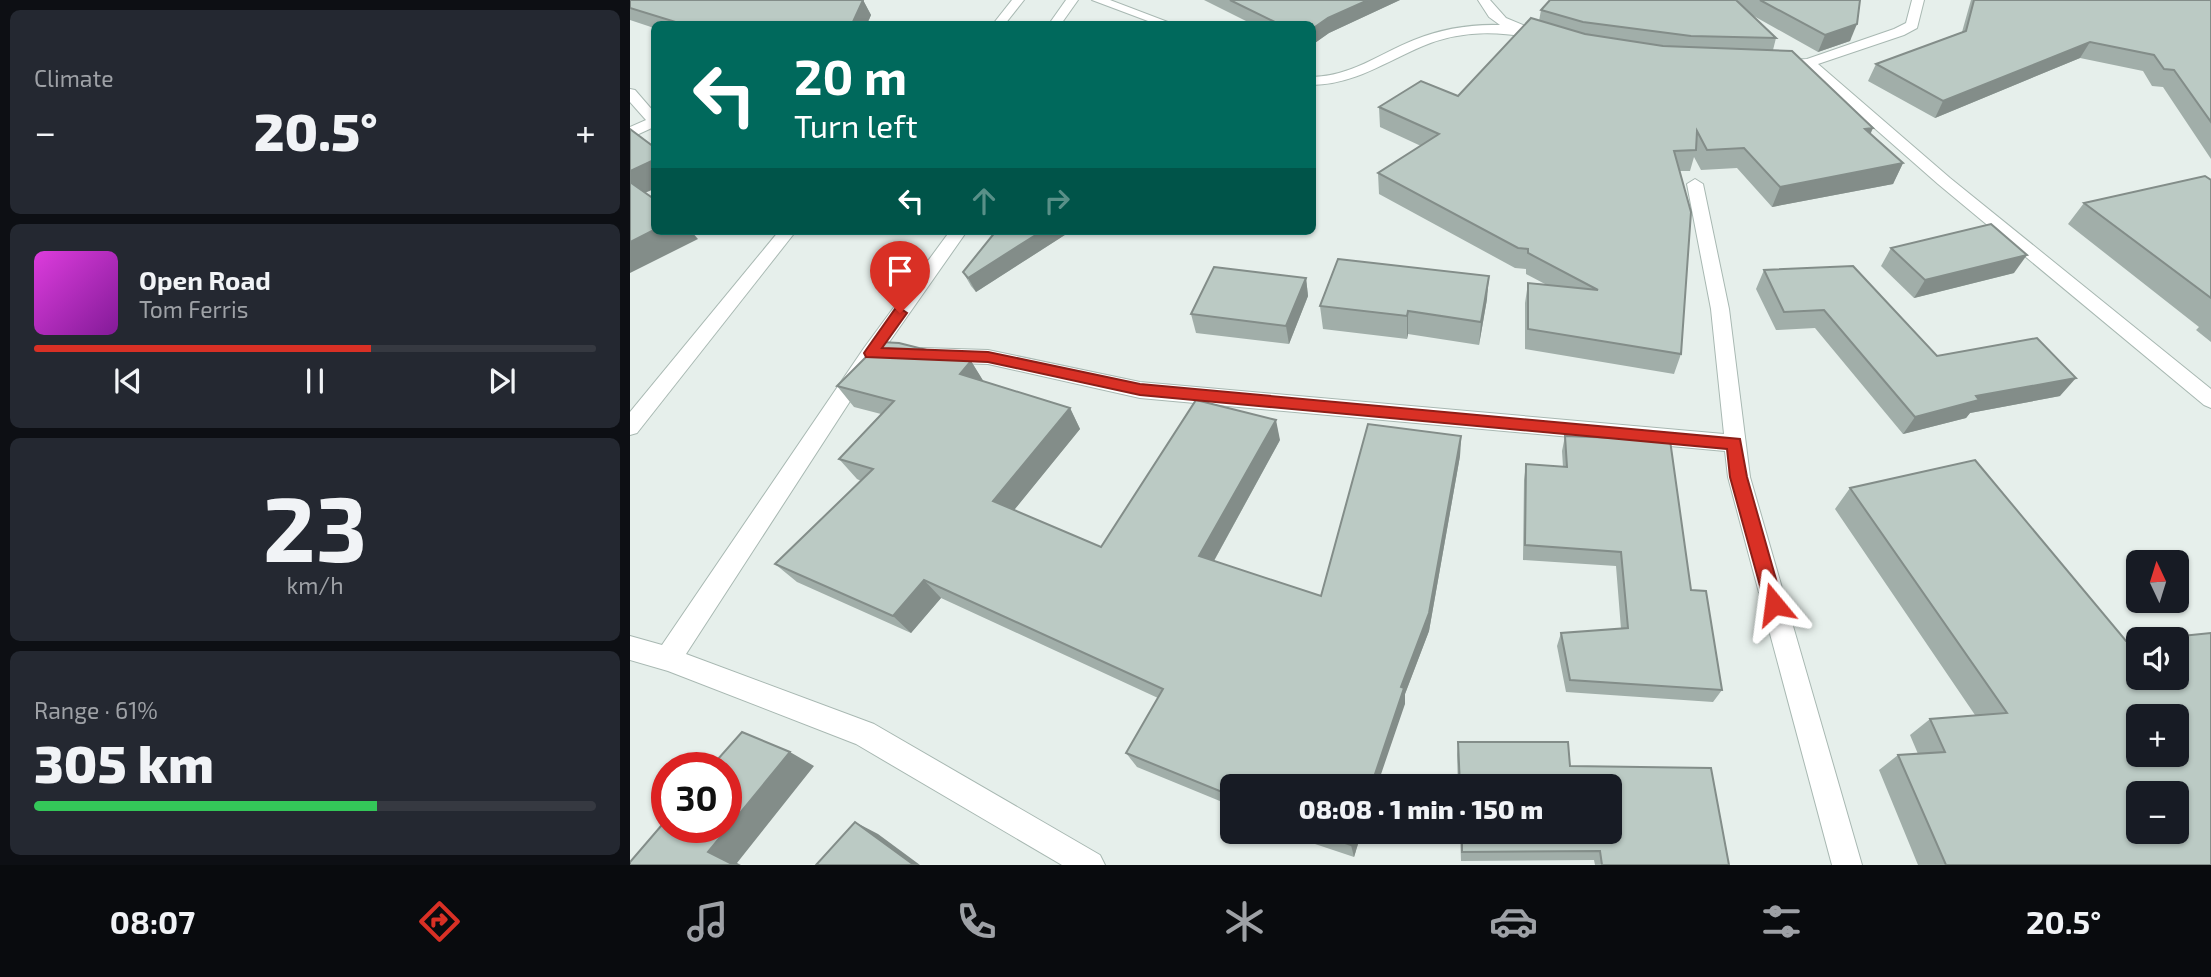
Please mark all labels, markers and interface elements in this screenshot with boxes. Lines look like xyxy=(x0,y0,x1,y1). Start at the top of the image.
text: 20 m xyxy=(794,46,907,105)
icon: left xyxy=(679,49,770,140)
text: Climate xyxy=(34,64,114,92)
text: 20.5° xyxy=(254,99,378,161)
text: Turn left xyxy=(794,106,918,144)
text: − xyxy=(34,108,56,154)
text: + xyxy=(575,108,596,154)
icon: left xyxy=(892,182,930,220)
icon: ahead xyxy=(965,182,1003,220)
icon: right xyxy=(1038,182,1076,220)
pin xyxy=(870,241,930,313)
icon: arrive xyxy=(881,252,919,290)
text: Open Road xyxy=(139,264,271,295)
text: Tom Ferris xyxy=(139,295,248,323)
icon: previous xyxy=(109,362,147,400)
icon: pause xyxy=(296,362,334,400)
icon: next xyxy=(483,362,521,400)
text: 23 xyxy=(263,471,367,580)
north arrow xyxy=(2126,550,2189,612)
map controls xyxy=(2126,550,2189,844)
position arrow xyxy=(1737,567,1811,641)
text: km/h xyxy=(286,571,344,599)
button: sound xyxy=(2126,627,2189,690)
text: Range · 61% xyxy=(34,696,158,724)
button: + xyxy=(2126,704,2189,767)
text: 305 km xyxy=(34,731,214,793)
speed limit sign: 30 xyxy=(651,752,742,843)
button: − xyxy=(2126,781,2189,844)
text: 08:08 · 1 min · 150 m xyxy=(1299,793,1543,824)
icon: directions xyxy=(415,897,464,946)
icon: music xyxy=(683,897,732,946)
icon: phone xyxy=(952,897,1001,946)
icon: climate xyxy=(1220,897,1269,946)
icon: car xyxy=(1489,897,1538,946)
icon: filters xyxy=(1757,897,1806,946)
text: 08:07 xyxy=(110,902,195,940)
text: 20.5° xyxy=(2026,902,2101,940)

